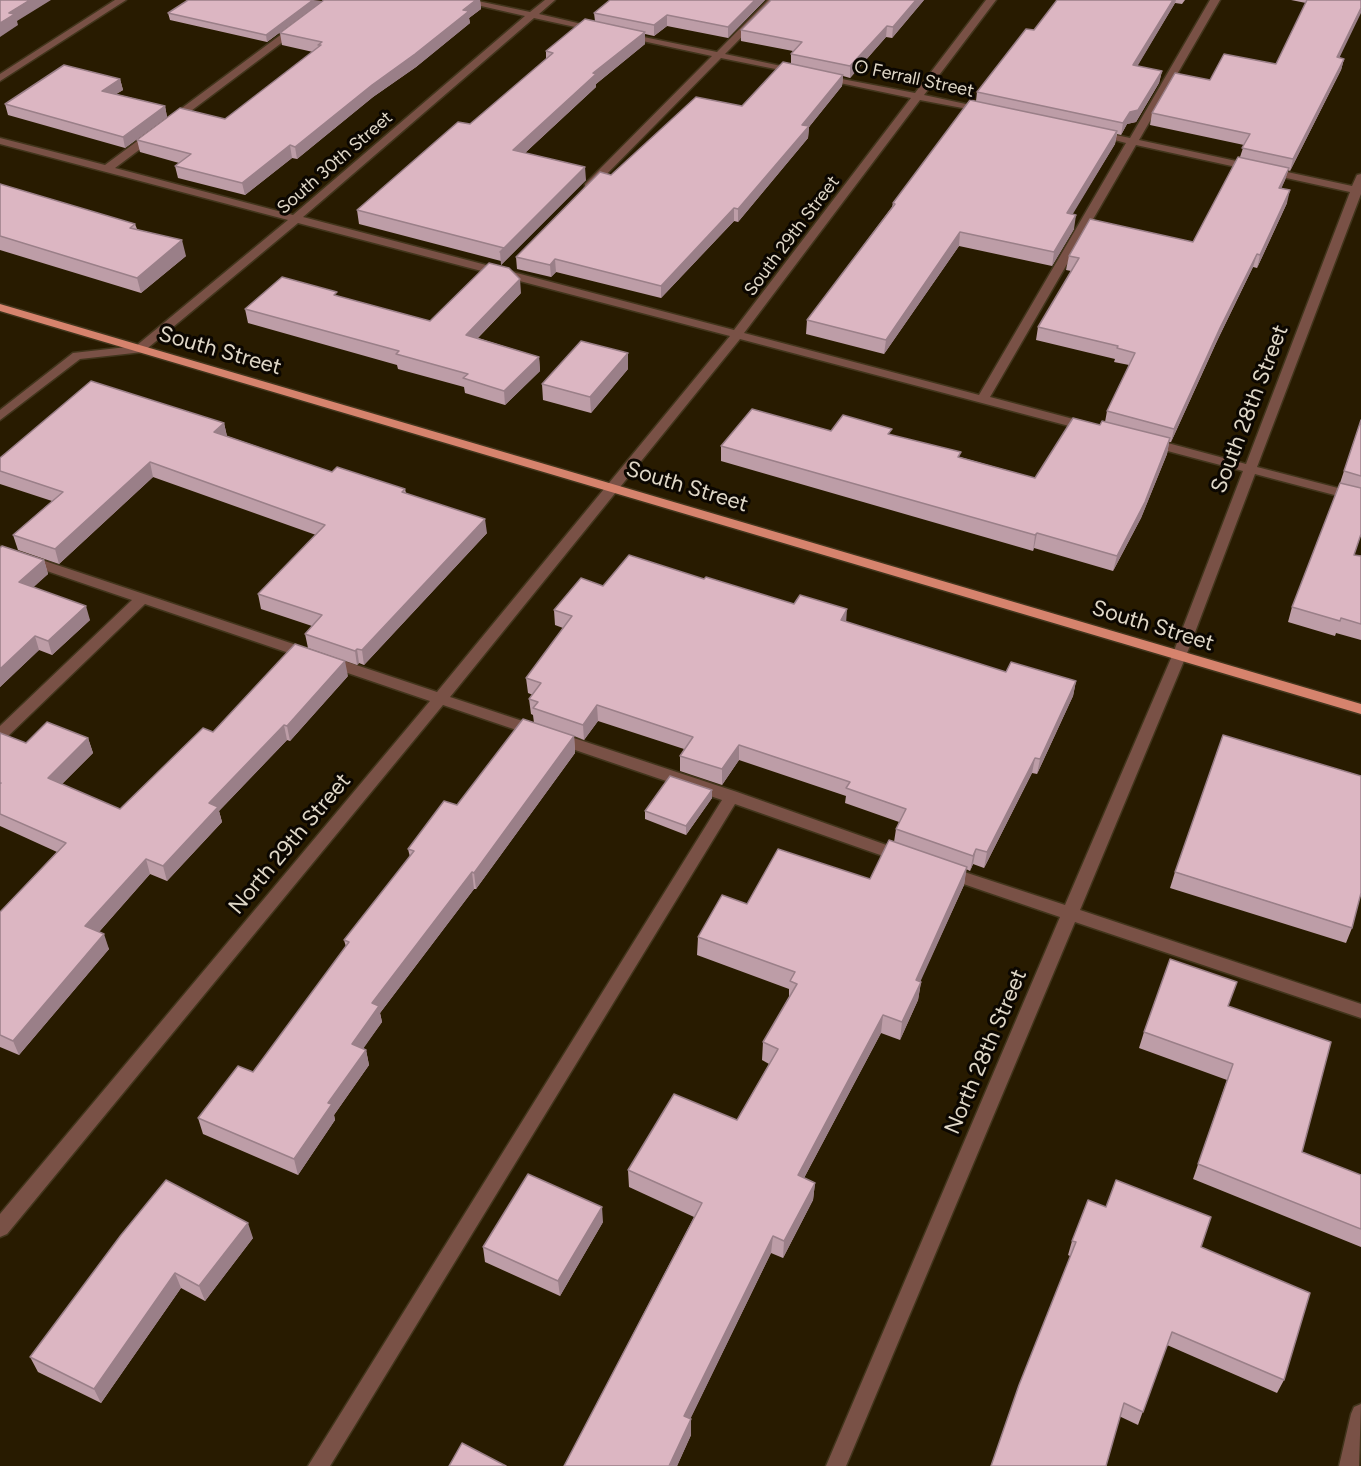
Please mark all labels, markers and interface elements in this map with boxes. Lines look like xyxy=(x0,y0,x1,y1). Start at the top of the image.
street label: O Ferrall Street xyxy=(852,56,976,102)
street label: South 30th Street xyxy=(273,107,397,219)
street label: South 29th Street xyxy=(740,172,844,300)
street label: South Street xyxy=(156,321,284,381)
street label: South 28th Street xyxy=(1206,321,1294,497)
street label: South Street xyxy=(623,456,751,518)
street label: South Street xyxy=(1089,595,1217,657)
street label: North 29th Street xyxy=(223,768,357,920)
street label: North 28th Street xyxy=(939,966,1033,1138)

